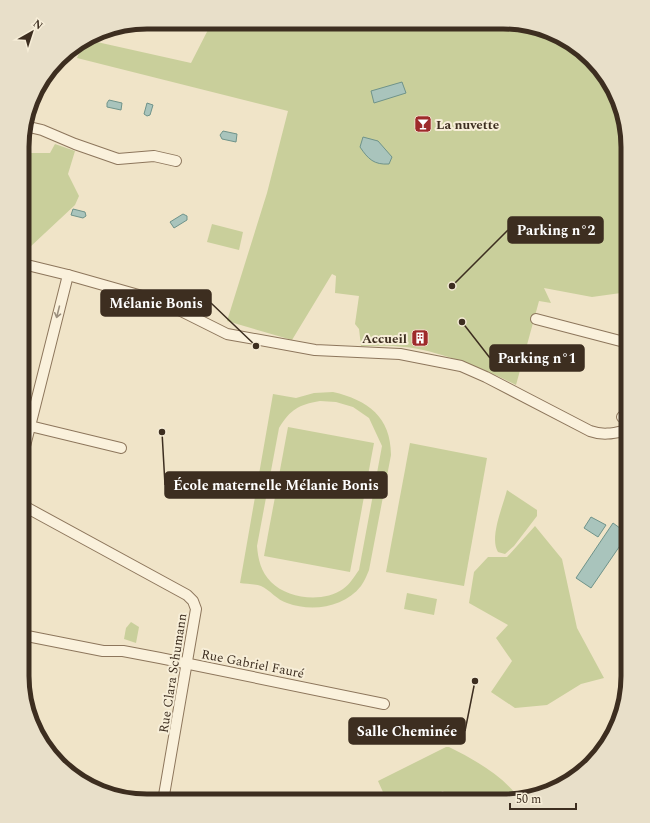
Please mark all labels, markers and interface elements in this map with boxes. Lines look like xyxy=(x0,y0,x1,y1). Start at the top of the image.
north arrow xyxy=(12,12,52,52)
text: N xyxy=(29,15,47,34)
bar icon: La nuvette xyxy=(413,114,433,134)
place label: La nuvette xyxy=(436,115,499,135)
callout: Parking n°2 xyxy=(508,217,603,243)
text: Parking n°2 xyxy=(517,220,596,241)
callout: Mélanie Bonis xyxy=(101,290,211,316)
text: Mélanie Bonis xyxy=(109,293,203,314)
one-way arrow xyxy=(54,306,61,319)
building icon: Accueil xyxy=(410,328,430,348)
place label: Accueil xyxy=(362,329,407,349)
callout: Parking n°1 xyxy=(490,345,584,371)
text: Parking n°1 xyxy=(498,348,576,369)
callout: École maternelle Mélanie Bonis xyxy=(165,472,387,498)
text: École maternelle Mélanie Bonis xyxy=(173,475,379,496)
street label: Rue Clara Schumann xyxy=(154,612,192,734)
street label: Rue Gabriel Fauré xyxy=(200,644,306,684)
callout: Salle Cheminée xyxy=(349,718,465,744)
text: Salle Cheminée xyxy=(357,721,457,742)
scale bar xyxy=(510,785,576,811)
text: 50 m xyxy=(516,790,541,809)

